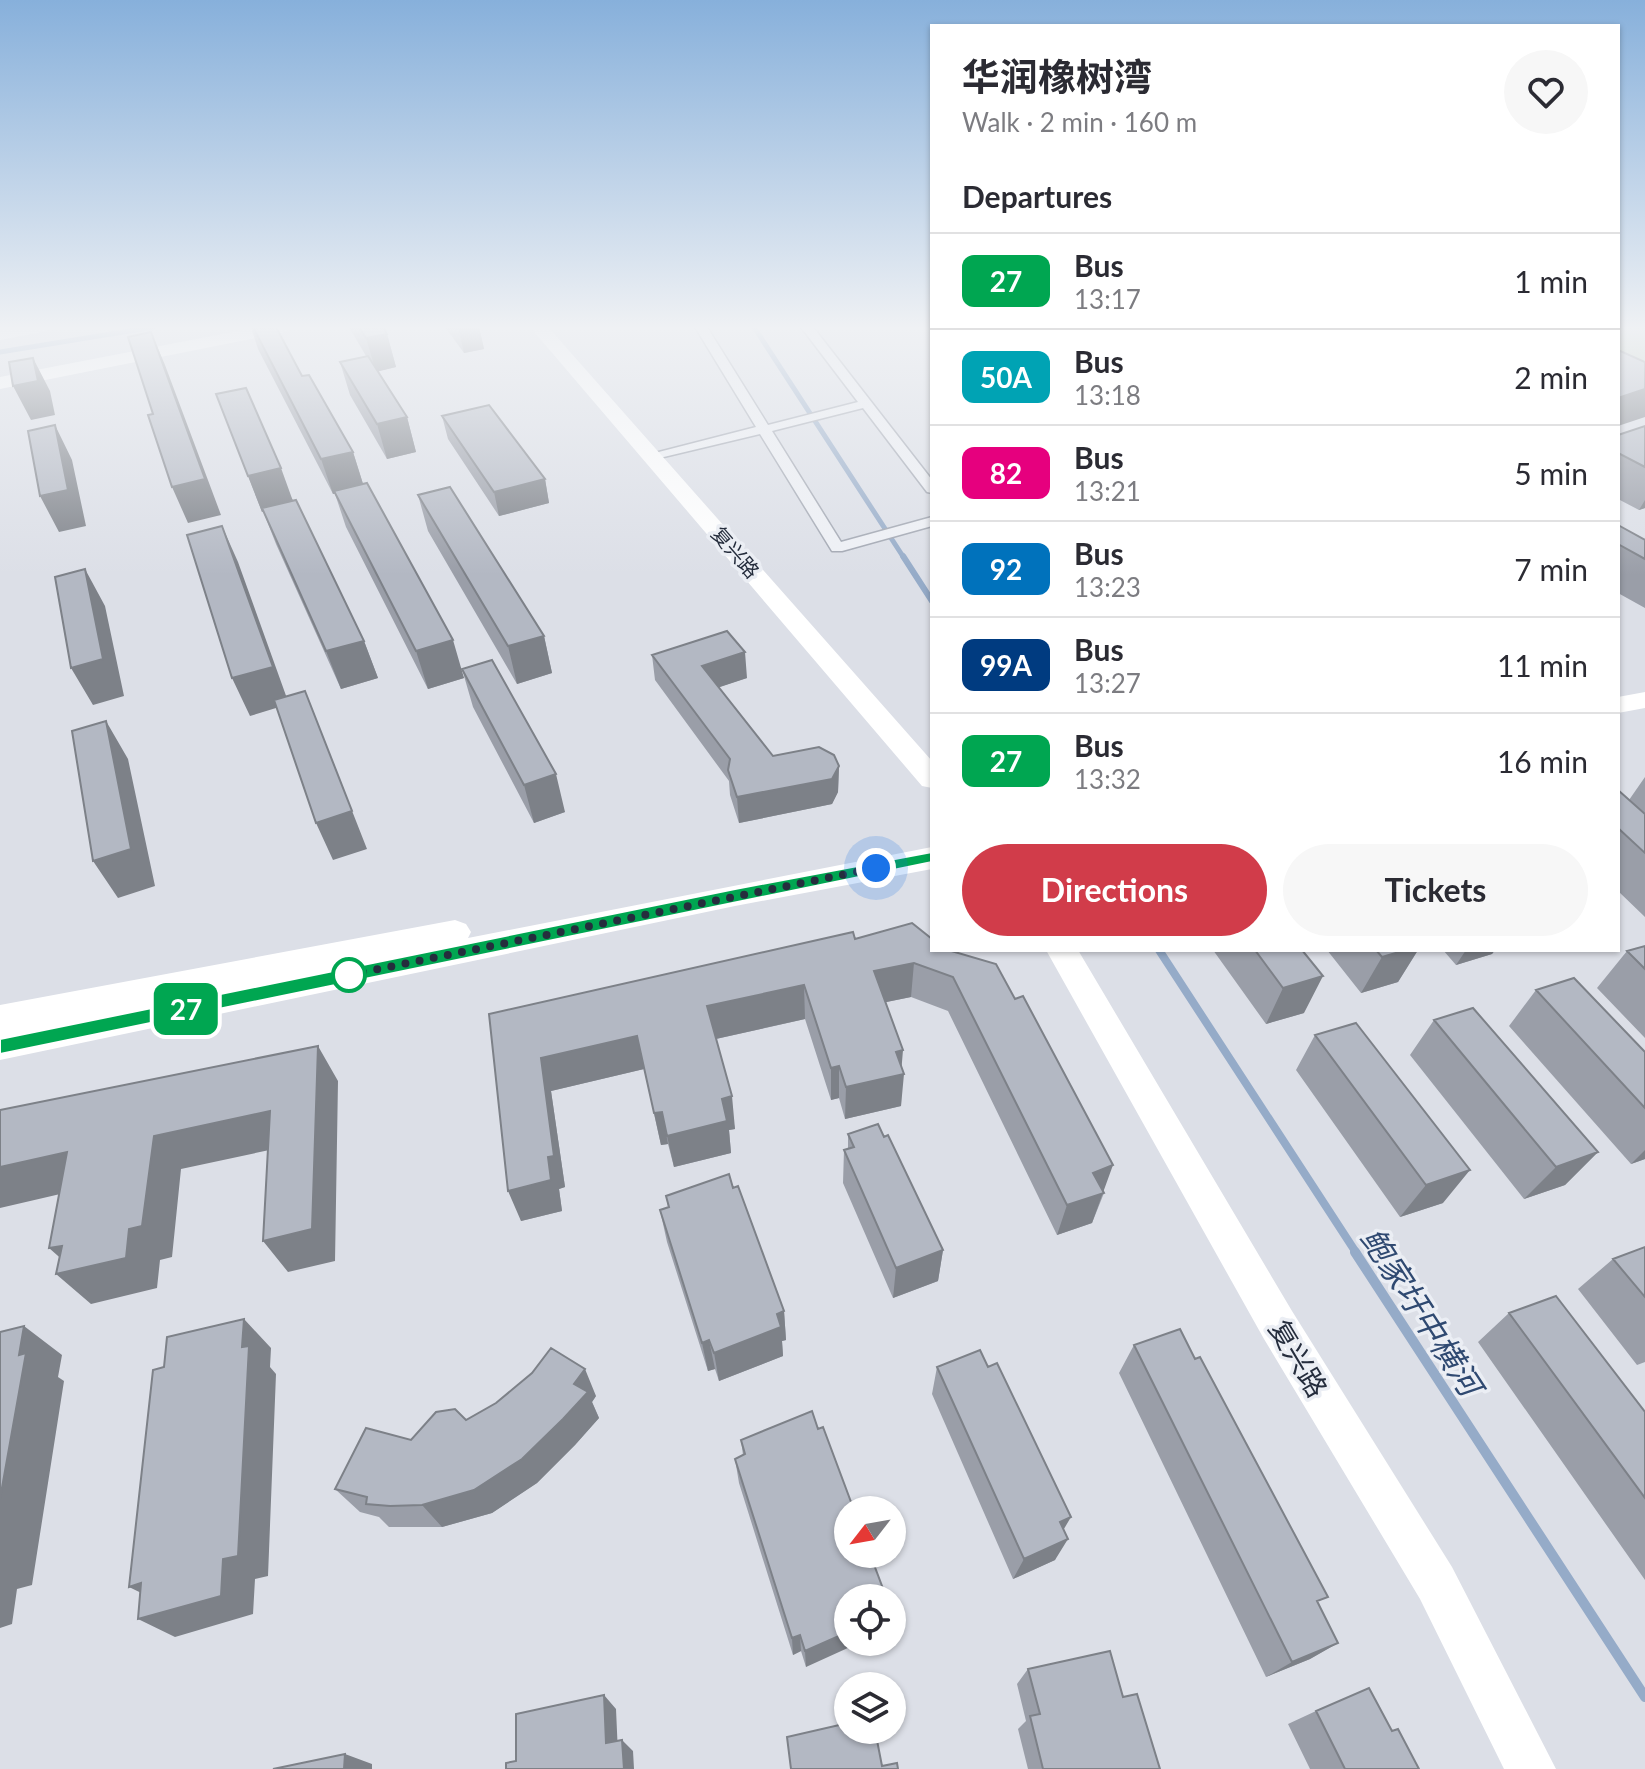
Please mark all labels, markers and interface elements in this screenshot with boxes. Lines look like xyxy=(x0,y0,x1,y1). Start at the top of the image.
button: heart xyxy=(1504,50,1588,134)
text: 华润橡树湾 xyxy=(962,53,1152,99)
text: Walk · 2 min · 160 m xyxy=(962,106,1197,138)
text: Departures xyxy=(962,178,1112,214)
text: Bus xyxy=(1074,247,1124,283)
text: 1 min xyxy=(1514,263,1588,299)
text: 27 xyxy=(990,264,1022,298)
text: 13:17 xyxy=(1074,283,1141,315)
text: Bus xyxy=(1074,343,1124,379)
text: 2 min xyxy=(1514,359,1588,395)
text: 50A xyxy=(980,360,1032,394)
text: 13:18 xyxy=(1074,379,1141,411)
text: Bus xyxy=(1074,439,1124,475)
text: 5 min xyxy=(1514,455,1588,491)
text: 82 xyxy=(990,456,1022,490)
text: 13:21 xyxy=(1074,475,1141,507)
street label: 复兴路 xyxy=(707,521,765,583)
text: Bus xyxy=(1074,535,1124,571)
text: 7 min xyxy=(1514,551,1588,587)
text: 92 xyxy=(990,552,1022,586)
text: 13:23 xyxy=(1074,571,1141,603)
text: Bus xyxy=(1074,631,1124,667)
text: 11 min xyxy=(1497,647,1588,683)
text: 99A xyxy=(980,648,1032,682)
text: 13:27 xyxy=(1074,667,1141,699)
text: Bus xyxy=(1074,727,1124,763)
text: 16 min xyxy=(1497,743,1588,779)
text: 27 xyxy=(990,744,1022,778)
text: 13:32 xyxy=(1074,763,1141,795)
button: Directions xyxy=(962,844,1267,936)
button: Tickets xyxy=(1283,844,1588,936)
your location xyxy=(856,848,896,888)
unlabelled marker xyxy=(332,958,366,992)
line badge: 27 xyxy=(150,983,222,1035)
text: 27 xyxy=(170,992,202,1026)
water label: 鲍家圩中横河 xyxy=(1353,1220,1494,1407)
street label: 复兴路 xyxy=(1263,1313,1335,1403)
north arrow xyxy=(834,1496,906,1568)
map controls xyxy=(834,1496,906,1744)
button: locate xyxy=(834,1584,906,1656)
button: layers xyxy=(834,1672,906,1744)

